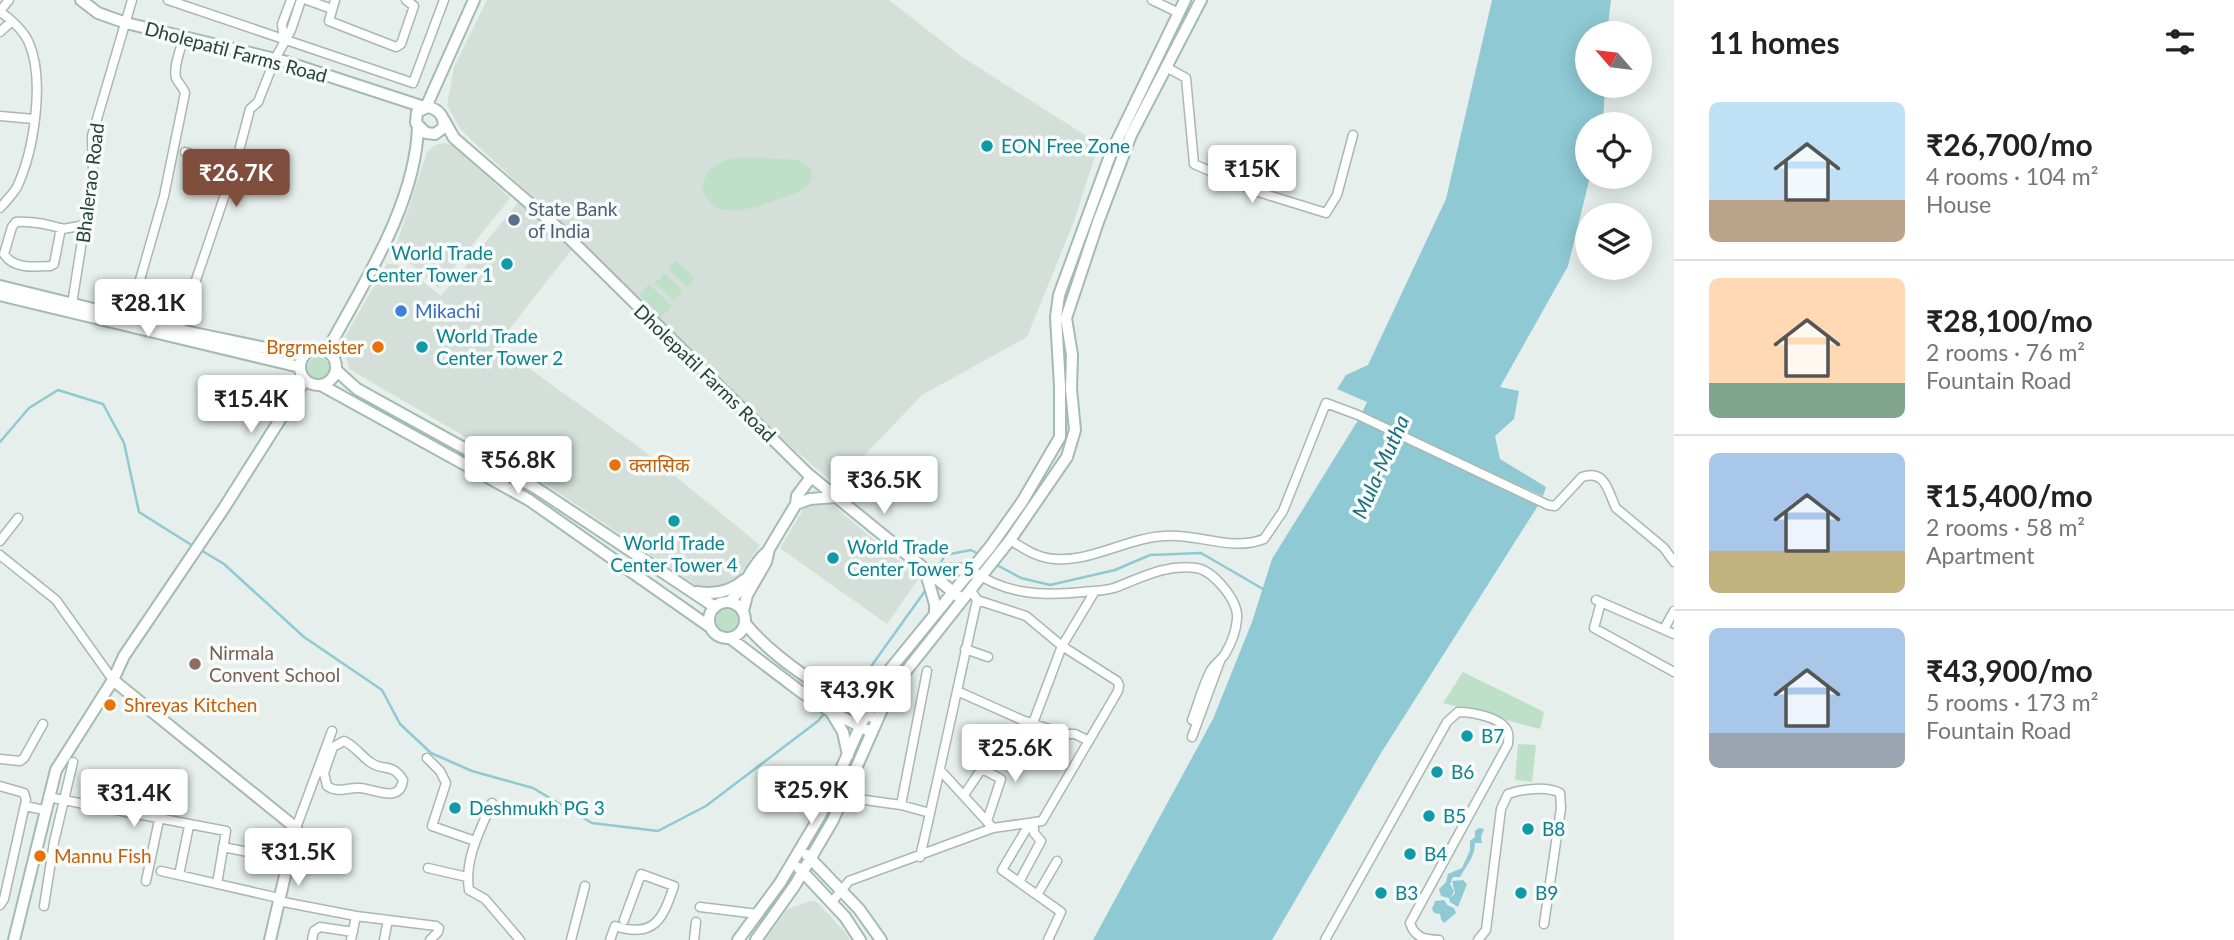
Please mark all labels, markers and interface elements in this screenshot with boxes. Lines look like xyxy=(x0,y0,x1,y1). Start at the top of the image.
street label: Dholepatil Farms Road xyxy=(142,16,330,87)
north arrow xyxy=(1575,21,1652,98)
map controls xyxy=(1575,21,1652,280)
icon: filters xyxy=(2161,23,2199,61)
text: 11 homes xyxy=(1709,24,1840,60)
button: locate xyxy=(1575,112,1652,189)
street label: Bhalerao Road xyxy=(71,122,108,244)
text: ₹26,700/mo xyxy=(1926,126,2093,162)
icon: home xyxy=(1765,130,1849,214)
place label: EON Free Zone xyxy=(1001,134,1130,157)
marker: EON Free Zone xyxy=(979,138,995,154)
pin: ₹15K xyxy=(1211,146,1293,205)
pin: ₹26.7K xyxy=(179,150,293,209)
text: ₹15K xyxy=(1224,154,1280,182)
text: ₹26.7K xyxy=(199,158,273,186)
text: 4 rooms · 104 m² xyxy=(1926,162,2098,190)
text: House xyxy=(1926,190,1991,218)
place label: State Bank of India xyxy=(528,197,618,242)
button: layers xyxy=(1575,203,1652,280)
marker: State Bank of India xyxy=(506,212,522,228)
place label: World Trade Center Tower 1 xyxy=(366,241,493,286)
marker: World Trade Center Tower 1 xyxy=(499,256,515,272)
pin: ₹28.1K xyxy=(91,280,205,339)
text: ₹28.1K xyxy=(111,288,185,316)
place label: Mikachi xyxy=(415,299,480,322)
street label: Dholepatil Farms Road xyxy=(630,299,781,446)
text: ₹28,100/mo xyxy=(1926,302,2093,338)
marker: Mikachi xyxy=(393,303,409,319)
icon: home xyxy=(1765,306,1849,390)
place label: World Trade Center Tower 2 xyxy=(436,324,563,369)
place label: Brgrmeister xyxy=(266,335,364,358)
text: 2 rooms · 76 m² xyxy=(1926,338,2085,366)
marker: Brgrmeister xyxy=(370,339,386,355)
marker: World Trade Center Tower 2 xyxy=(414,339,430,355)
text: Fountain Road xyxy=(1926,366,2071,394)
pin: ₹15.4K xyxy=(194,376,308,435)
text: ₹15.4K xyxy=(214,384,288,412)
water label: Mula-Mutha xyxy=(1346,411,1413,522)
pin: ₹56.8K xyxy=(461,436,575,496)
text: ₹56.8K xyxy=(481,445,555,473)
place label: क्लासिक xyxy=(629,453,690,476)
pin: ₹36.5K xyxy=(827,456,941,516)
marker: क्लासिक xyxy=(607,457,623,473)
text: ₹36.5K xyxy=(847,465,921,493)
text: ₹15,400/mo xyxy=(1926,477,2093,513)
icon: home xyxy=(1765,481,1849,565)
marker: World Trade Center Tower 4 xyxy=(666,513,682,529)
text: 2 rooms · 58 m² xyxy=(1926,513,2085,541)
place label: World Trade Center Tower 4 xyxy=(610,531,738,576)
place label: World Trade Center Tower 5 xyxy=(847,535,974,580)
text: Apartment xyxy=(1926,541,2034,569)
marker: World Trade Center Tower 5 xyxy=(825,550,841,566)
place label: Nirmala Convent School xyxy=(209,641,340,686)
text: ₹43,900/mo xyxy=(1926,652,2093,688)
marker: Nirmala Convent School xyxy=(187,656,203,672)
icon: home xyxy=(1765,656,1849,740)
pin: ₹43.9K xyxy=(800,666,914,726)
text: ₹43.9K xyxy=(820,675,894,703)
text: 5 rooms · 173 m² xyxy=(1926,688,2098,716)
place label: Shreyas Kitchen xyxy=(124,693,257,716)
marker: Shreyas Kitchen xyxy=(102,697,118,713)
text: Fountain Road xyxy=(1926,716,2071,744)
pin: ₹25.6K xyxy=(958,724,1072,784)
place label: B7 xyxy=(1481,724,1504,747)
marker: B7 xyxy=(1459,728,1475,744)
text: ₹25.6K xyxy=(978,733,1052,761)
place label: B6 xyxy=(1451,760,1474,783)
marker: B6 xyxy=(1429,764,1445,780)
pin: ₹25.9K xyxy=(754,766,868,826)
pin: ₹31.4K xyxy=(77,770,191,829)
text: ₹25.9K xyxy=(774,775,848,803)
text: ₹31.4K xyxy=(97,778,171,806)
place label: Deshmukh PG 3 xyxy=(469,796,605,819)
marker: Deshmukh PG 3 xyxy=(447,800,463,816)
place label: B5 xyxy=(1443,804,1466,827)
marker: B5 xyxy=(1421,808,1437,824)
place label: B8 xyxy=(1542,817,1565,840)
marker: B8 xyxy=(1520,821,1536,837)
pin: ₹31.5K xyxy=(241,828,355,888)
text: ₹31.5K xyxy=(261,837,335,865)
place label: B4 xyxy=(1424,842,1447,865)
place label: Mannu Fish xyxy=(54,844,152,867)
marker: B4 xyxy=(1402,846,1418,862)
marker: Mannu Fish xyxy=(32,848,48,864)
place label: B3 xyxy=(1395,881,1418,904)
place label: B9 xyxy=(1535,881,1558,904)
marker: B3 xyxy=(1373,885,1389,901)
marker: B9 xyxy=(1513,885,1529,901)

